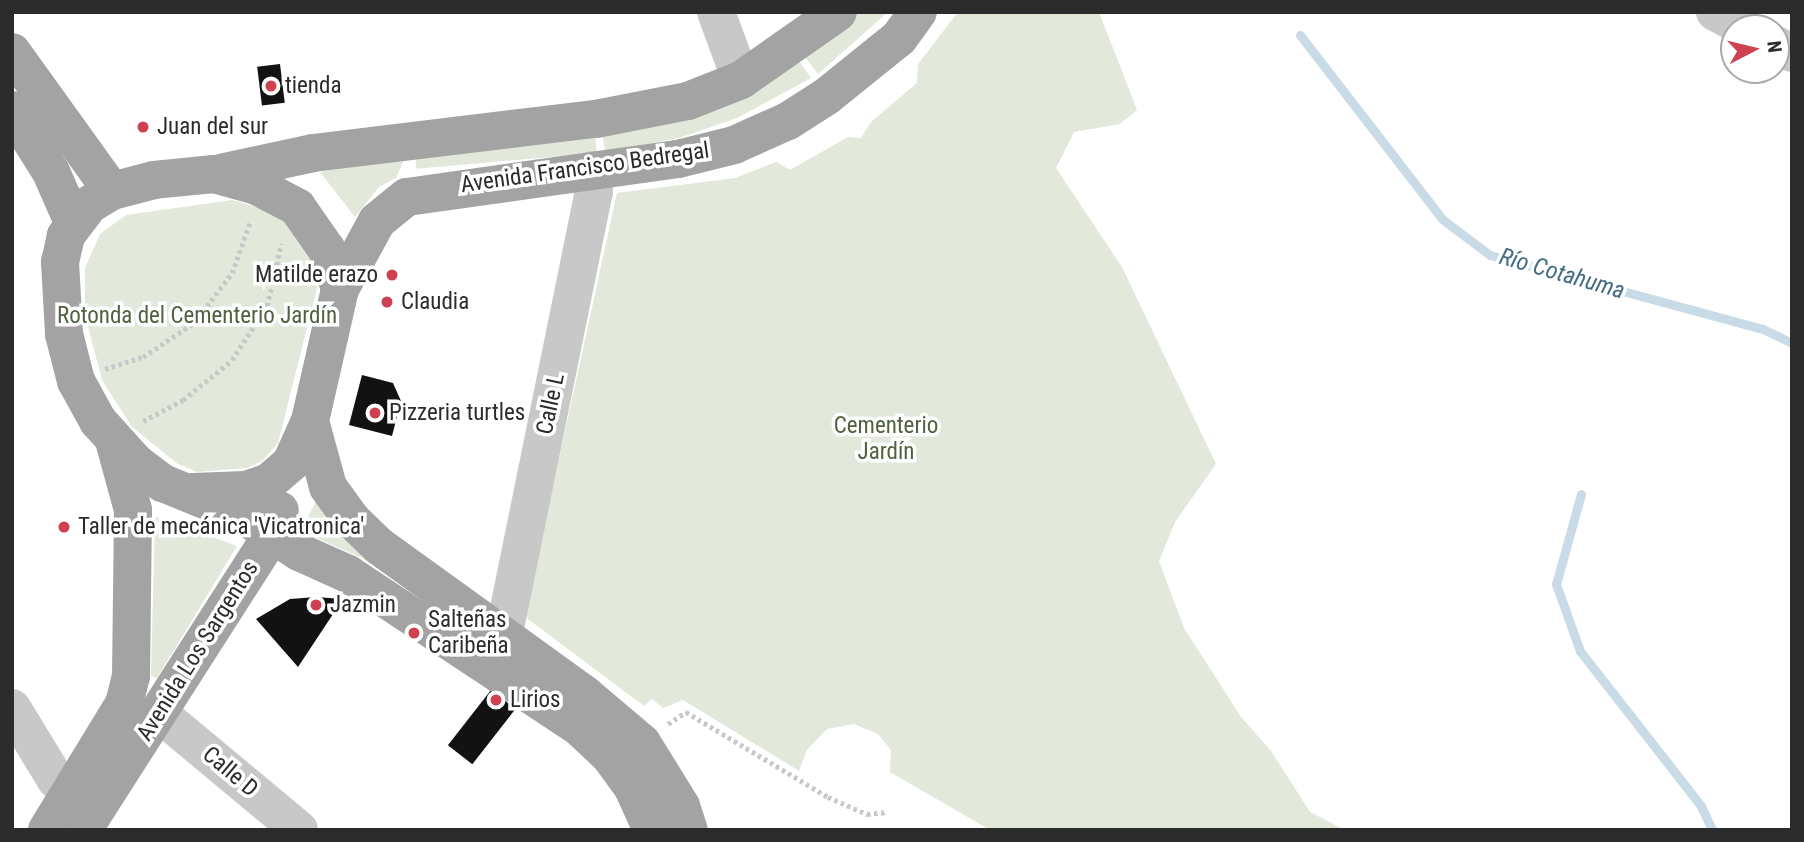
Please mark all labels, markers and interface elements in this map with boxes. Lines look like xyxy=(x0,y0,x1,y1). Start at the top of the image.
north arrow xyxy=(1720,14,1790,84)
text: N xyxy=(1762,39,1786,54)
place label: tienda xyxy=(285,72,341,100)
marker: tienda xyxy=(263,78,279,94)
place label: Juan del sur xyxy=(157,113,268,141)
marker: Juan del sur xyxy=(135,119,151,135)
street label: Avenida Francisco Bedregal xyxy=(459,137,711,199)
water label: Río Cotahuma xyxy=(1496,242,1628,306)
place label: Matilde erazo xyxy=(255,261,378,289)
marker: Matilde erazo xyxy=(384,267,400,283)
place label: Claudia xyxy=(401,288,469,316)
marker: Claudia xyxy=(379,294,395,310)
park label: Rotonda del Cementerio Jardín xyxy=(57,302,337,330)
street label: Calle L xyxy=(531,371,571,437)
place label: Pizzeria turtles xyxy=(389,399,525,427)
marker: Pizzeria turtles xyxy=(367,405,383,421)
park label: Cementerio Jardín xyxy=(834,412,938,466)
place label: Taller de mecánica 'Vicatronica' xyxy=(78,513,364,541)
marker: Taller de mecánica 'Vicatronica' xyxy=(56,519,72,535)
street label: Avenida Los Sargentos xyxy=(131,556,265,746)
place label: Jazmin xyxy=(330,591,396,619)
marker: Jazmin xyxy=(308,597,324,613)
place label: Salteñas Caribeña xyxy=(428,606,509,660)
marker: Salteñas Caribeña xyxy=(406,625,422,641)
place label: Lirios xyxy=(510,686,561,714)
marker: Lirios xyxy=(488,692,504,708)
street label: Calle D xyxy=(197,741,263,803)

